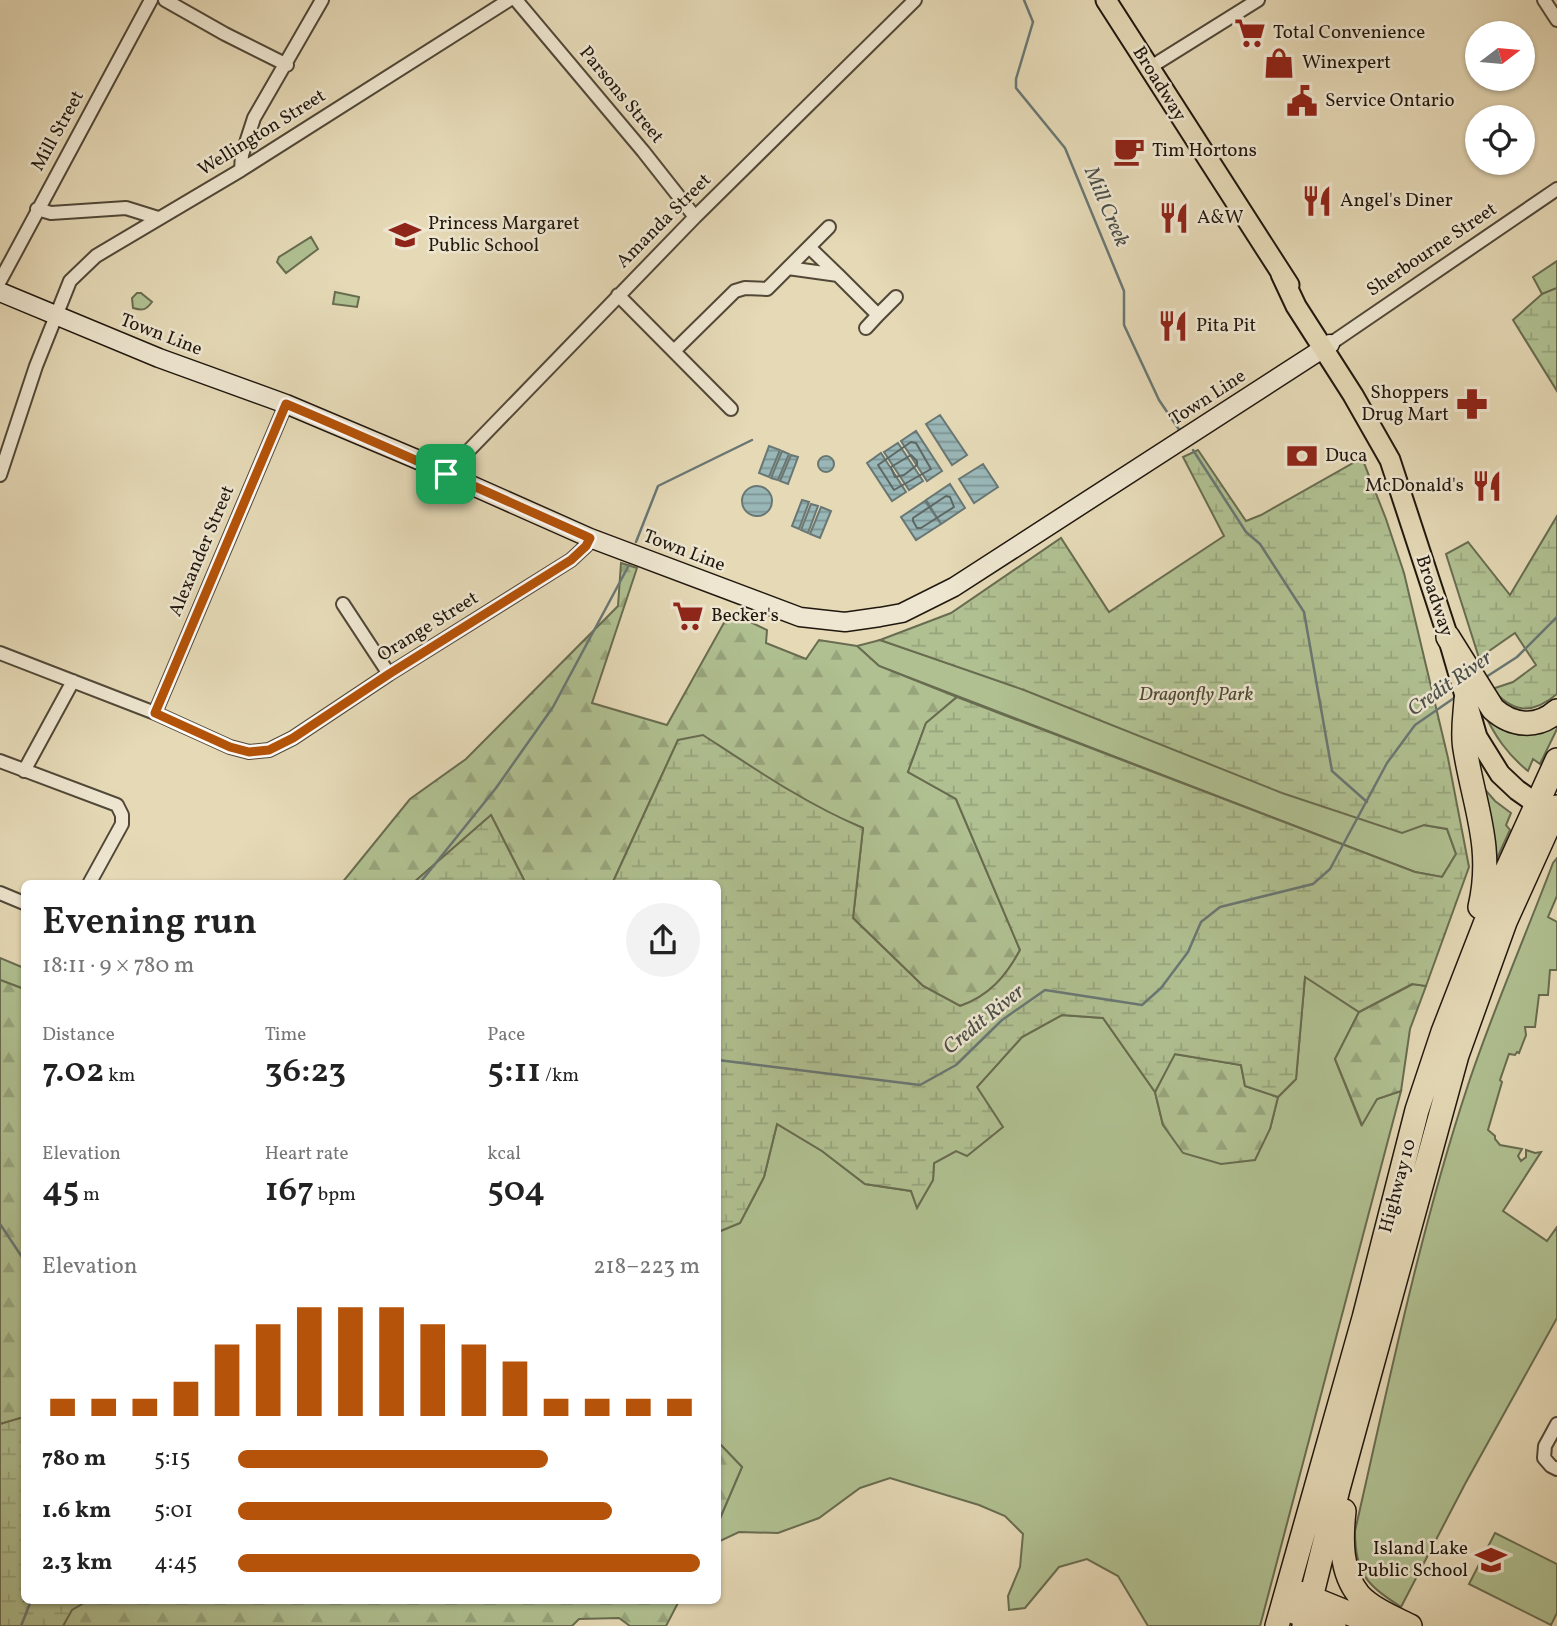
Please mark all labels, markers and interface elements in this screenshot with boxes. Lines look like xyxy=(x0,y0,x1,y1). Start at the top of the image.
supermarket icon: Total Convenience xyxy=(1233,16,1267,50)
place label: Total Convenience xyxy=(1273,20,1425,46)
north arrow xyxy=(1465,21,1535,91)
map controls xyxy=(1465,21,1535,175)
street label: Parsons Street xyxy=(573,41,670,149)
street label: Broadway xyxy=(1126,42,1192,126)
shop icon: Winexpert xyxy=(1262,46,1296,80)
place label: Winexpert xyxy=(1302,50,1391,76)
street label: Wellington Street xyxy=(193,83,331,183)
public building icon: Service Ontario xyxy=(1285,84,1319,118)
street label: Mill Street xyxy=(25,86,91,176)
place label: Service Ontario xyxy=(1325,88,1455,114)
button: locate xyxy=(1465,105,1535,175)
cafe icon: Tim Hortons xyxy=(1112,134,1146,168)
place label: Tim Hortons xyxy=(1152,138,1257,164)
water label: Mill Creek xyxy=(1076,162,1136,252)
street label: Amanda Street xyxy=(611,167,718,274)
restaurant icon: Angel's Diner xyxy=(1300,184,1334,218)
place label: Angel's Diner xyxy=(1340,188,1453,214)
street label: Sherbourne Street xyxy=(1362,197,1503,303)
restaurant icon: A&W xyxy=(1157,201,1191,235)
place label: A&W xyxy=(1197,205,1244,231)
place label: Princess Margaret Public School xyxy=(428,211,580,259)
school or university icon: Princess Margaret Public School xyxy=(388,218,422,252)
street label: Town Line xyxy=(116,307,206,363)
restaurant icon: Pita Pit xyxy=(1156,309,1190,343)
place label: Pita Pit xyxy=(1196,313,1256,339)
street label: Town Line xyxy=(1165,364,1251,432)
place label: Shoppers Drug Mart xyxy=(1361,380,1449,428)
pharmacy icon: Shoppers Drug Mart xyxy=(1455,387,1489,421)
bank icon: Duca xyxy=(1285,439,1319,473)
place label: Duca xyxy=(1325,443,1368,469)
pin xyxy=(416,444,476,504)
icon: arrive xyxy=(427,455,465,493)
restaurant icon: McDonald's xyxy=(1470,469,1504,503)
place label: McDonald's xyxy=(1365,473,1464,499)
street label: Alexander Street xyxy=(163,481,241,621)
street label: Town Line xyxy=(639,523,729,579)
street label: Broadway xyxy=(1409,552,1459,640)
street label: Orange Street xyxy=(372,585,484,668)
supermarket icon: Becker's xyxy=(671,599,705,633)
place label: Becker's xyxy=(711,603,779,629)
water label: Credit River xyxy=(1402,644,1498,724)
park label: Dragonfly Park xyxy=(1139,682,1253,708)
text: Evening run xyxy=(42,897,257,950)
button: share xyxy=(626,903,700,977)
text: 18:11 · 9 × 780 m xyxy=(42,950,194,982)
water label: Credit River xyxy=(937,978,1031,1062)
text: Distance xyxy=(42,1022,115,1048)
text: Time xyxy=(265,1022,306,1048)
text: Pace xyxy=(487,1022,525,1048)
text: 7.02 xyxy=(42,1048,104,1096)
text: 36:23 xyxy=(265,1048,346,1096)
text: 5:11 xyxy=(487,1048,541,1096)
text: km xyxy=(104,1063,135,1089)
text: /km xyxy=(541,1063,579,1089)
street label: Highway 10 xyxy=(1373,1136,1423,1236)
text: Elevation xyxy=(42,1141,121,1167)
text: Heart rate xyxy=(265,1141,349,1167)
text: kcal xyxy=(487,1141,521,1167)
text: 45 xyxy=(42,1167,79,1215)
text: 167 xyxy=(265,1167,314,1215)
text: 504 xyxy=(487,1167,545,1215)
text: m xyxy=(79,1182,100,1208)
text: bpm xyxy=(314,1182,356,1208)
text: Elevation xyxy=(42,1251,138,1283)
text: 218–223 m xyxy=(593,1251,700,1283)
text: 780 m xyxy=(42,1443,106,1475)
text: 5:15 xyxy=(154,1443,190,1475)
text: 1.6 km xyxy=(42,1495,111,1527)
text: 5:01 xyxy=(154,1495,193,1527)
place label: Island Lake Public School xyxy=(1357,1536,1468,1584)
school or university icon: Island Lake Public School xyxy=(1474,1543,1508,1577)
text: 2.3 km xyxy=(42,1547,113,1579)
text: 4:45 xyxy=(154,1547,197,1579)

